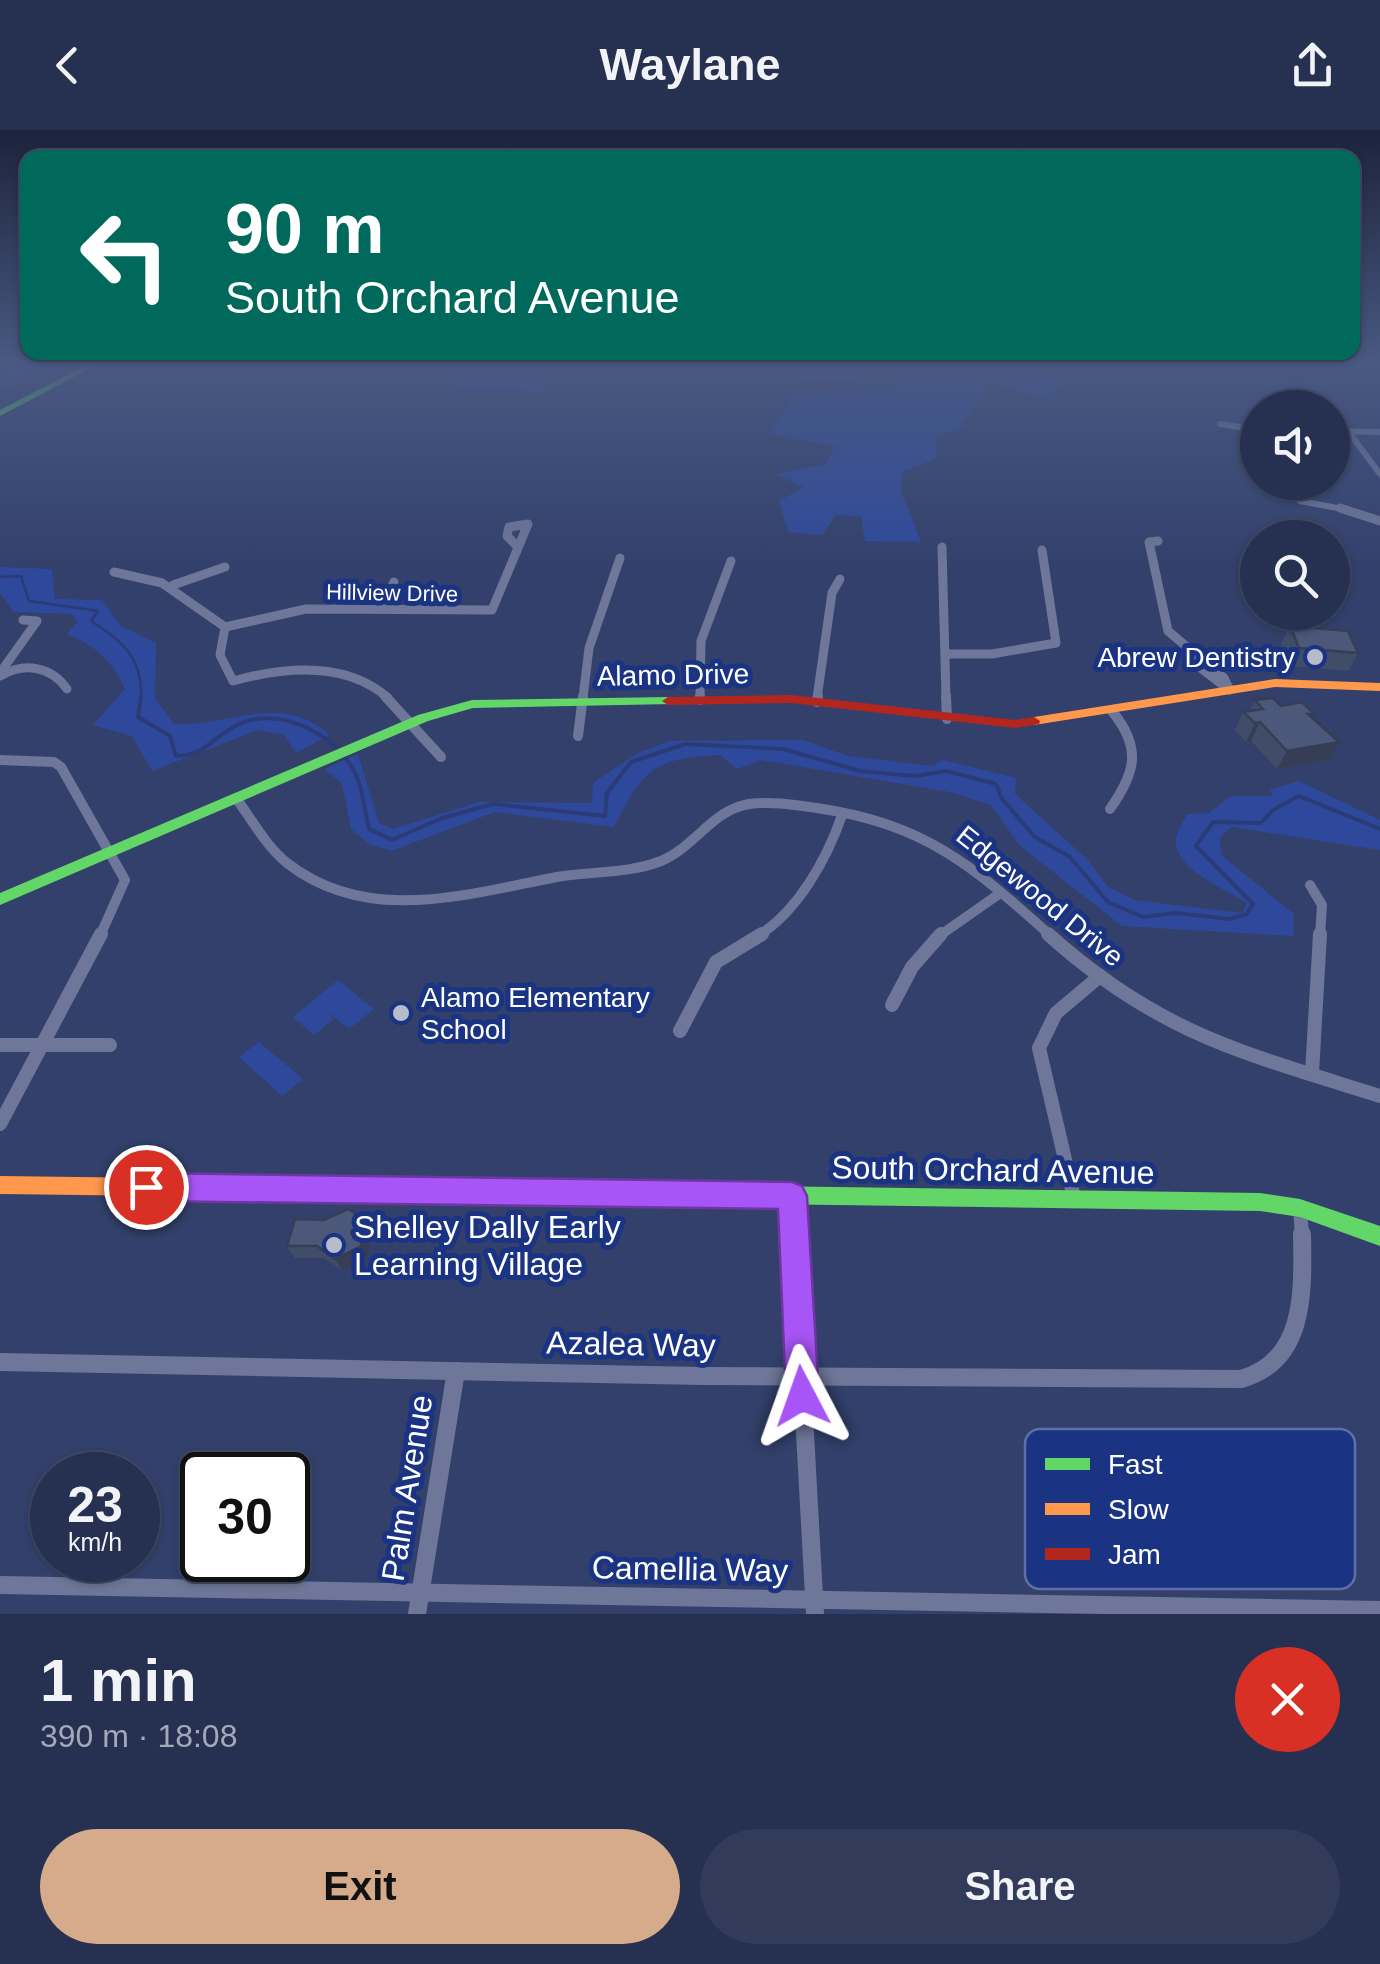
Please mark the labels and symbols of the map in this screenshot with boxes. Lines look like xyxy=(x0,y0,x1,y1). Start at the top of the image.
street label: Hillview Drive xyxy=(326,579,458,607)
place label: Abrew Dentistry xyxy=(1097,642,1295,673)
marker: Abrew Dentistry xyxy=(1304,646,1326,668)
street label: Alamo Drive xyxy=(596,658,750,692)
street label: Edgewood Drive xyxy=(950,819,1130,973)
place label: Alamo Elementary School xyxy=(421,982,650,1045)
marker: Alamo Elementary School xyxy=(390,1002,412,1024)
pin xyxy=(104,1145,189,1230)
street label: South Orchard Avenue xyxy=(831,1149,1155,1191)
place label: Shelley Dally Early Learning Village xyxy=(354,1209,621,1282)
marker: Shelley Dally Early Learning Village xyxy=(323,1234,345,1256)
street label: Azalea Way xyxy=(546,1325,716,1363)
position arrow xyxy=(750,1344,854,1448)
street label: Palm Avenue xyxy=(375,1392,439,1584)
legend xyxy=(1025,1429,1355,1589)
text: Fast xyxy=(1108,1449,1163,1480)
speed limit sign: 30 xyxy=(180,1452,310,1582)
text: Slow xyxy=(1108,1494,1169,1525)
text: Jam xyxy=(1108,1539,1161,1570)
street label: Camellia Way xyxy=(592,1549,788,1589)

